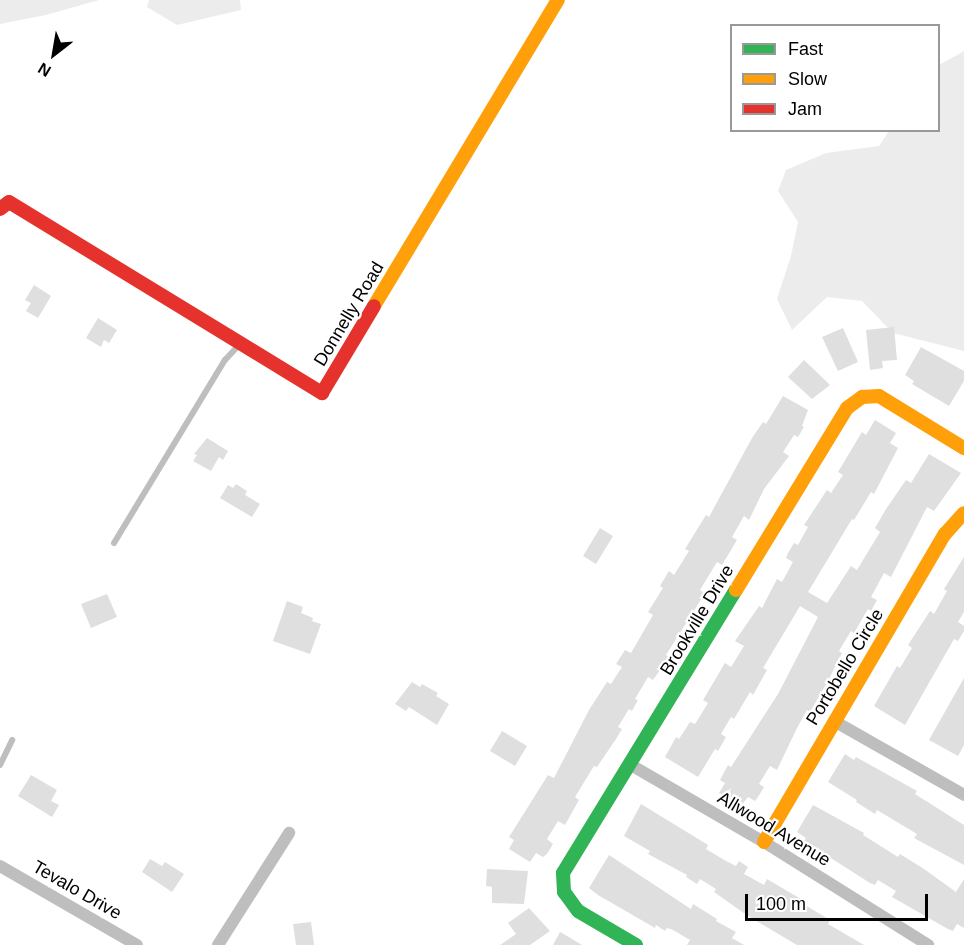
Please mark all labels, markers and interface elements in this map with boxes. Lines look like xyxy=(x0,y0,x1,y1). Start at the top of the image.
north arrow xyxy=(24,24,84,84)
legend xyxy=(730,24,940,132)
text: Fast xyxy=(788,39,823,59)
text: N xyxy=(35,60,54,80)
text: Slow xyxy=(788,69,827,89)
text: Jam xyxy=(788,99,822,119)
street label: Donnelly Road xyxy=(309,258,389,370)
street label: Brookville Drive xyxy=(656,561,738,679)
street label: Portobello Circle xyxy=(802,605,888,729)
street label: Allwood Avenue xyxy=(713,787,835,871)
street label: Tevalo Drive xyxy=(29,856,125,924)
scale bar xyxy=(748,882,931,920)
text: 100 m xyxy=(756,894,806,914)

